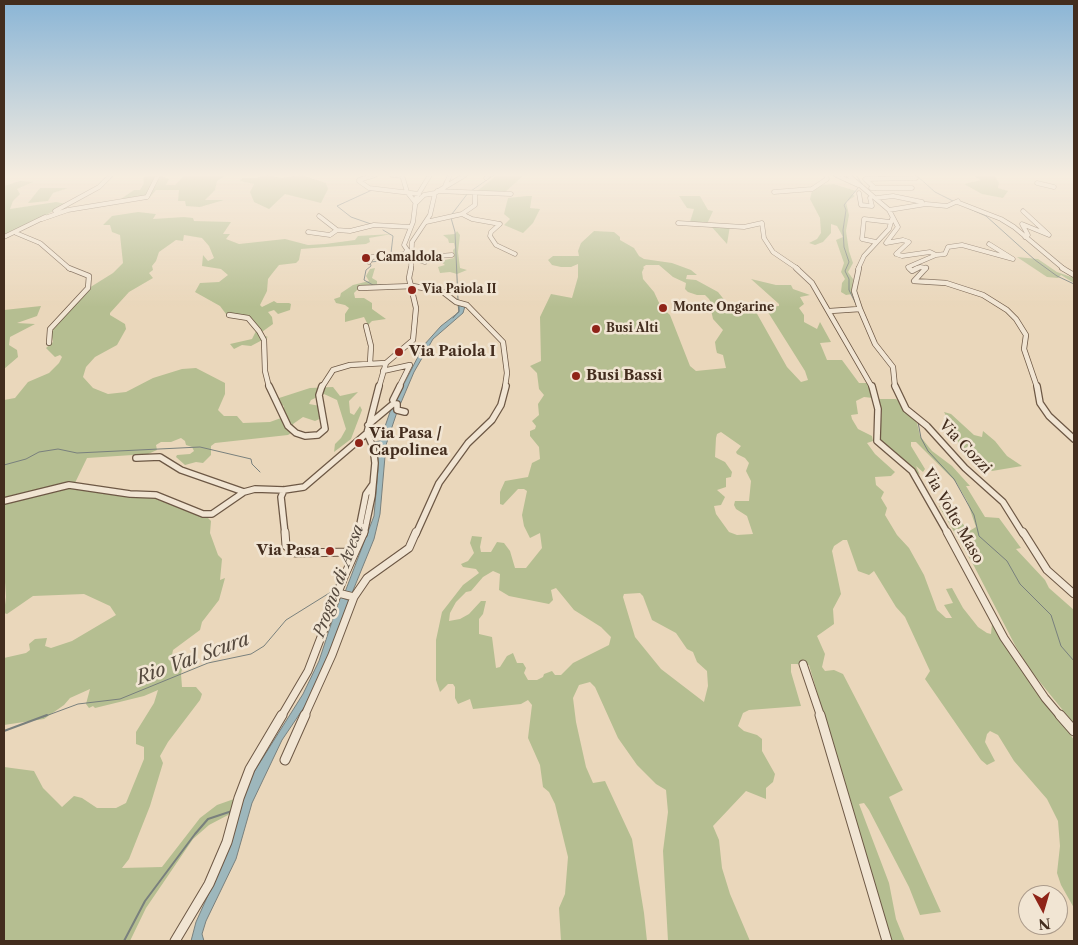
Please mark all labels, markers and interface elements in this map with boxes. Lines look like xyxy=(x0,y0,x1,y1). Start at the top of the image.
place label: Camaldola xyxy=(376,251,443,265)
marker: Camaldola xyxy=(360,252,372,264)
place label: Via Paiola II xyxy=(422,283,497,297)
marker: Via Paiola II xyxy=(406,284,418,296)
place label: Monte Ongarine xyxy=(673,301,774,315)
marker: Monte Ongarine xyxy=(657,302,669,314)
place label: Busi Alti xyxy=(606,322,658,336)
marker: Busi Alti xyxy=(590,323,602,335)
place label: Via Paiola I xyxy=(409,343,496,361)
marker: Via Paiola I xyxy=(393,346,405,358)
place label: Busi Bassi xyxy=(586,367,662,385)
marker: Busi Bassi xyxy=(570,370,582,382)
street label: Via Cozzi xyxy=(935,416,995,478)
place label: Via Pasa / Capolinea xyxy=(369,425,448,460)
marker: Via Pasa / Capolinea xyxy=(353,437,365,449)
street label: Via Volte Maso xyxy=(919,465,987,567)
water label: Progno di Avesa xyxy=(310,522,368,640)
place label: Via Pasa xyxy=(256,542,320,560)
marker: Via Pasa xyxy=(324,545,336,557)
water label: Rio Val Scura xyxy=(133,628,253,690)
north arrow xyxy=(1018,885,1068,935)
text: N xyxy=(1037,914,1051,934)

